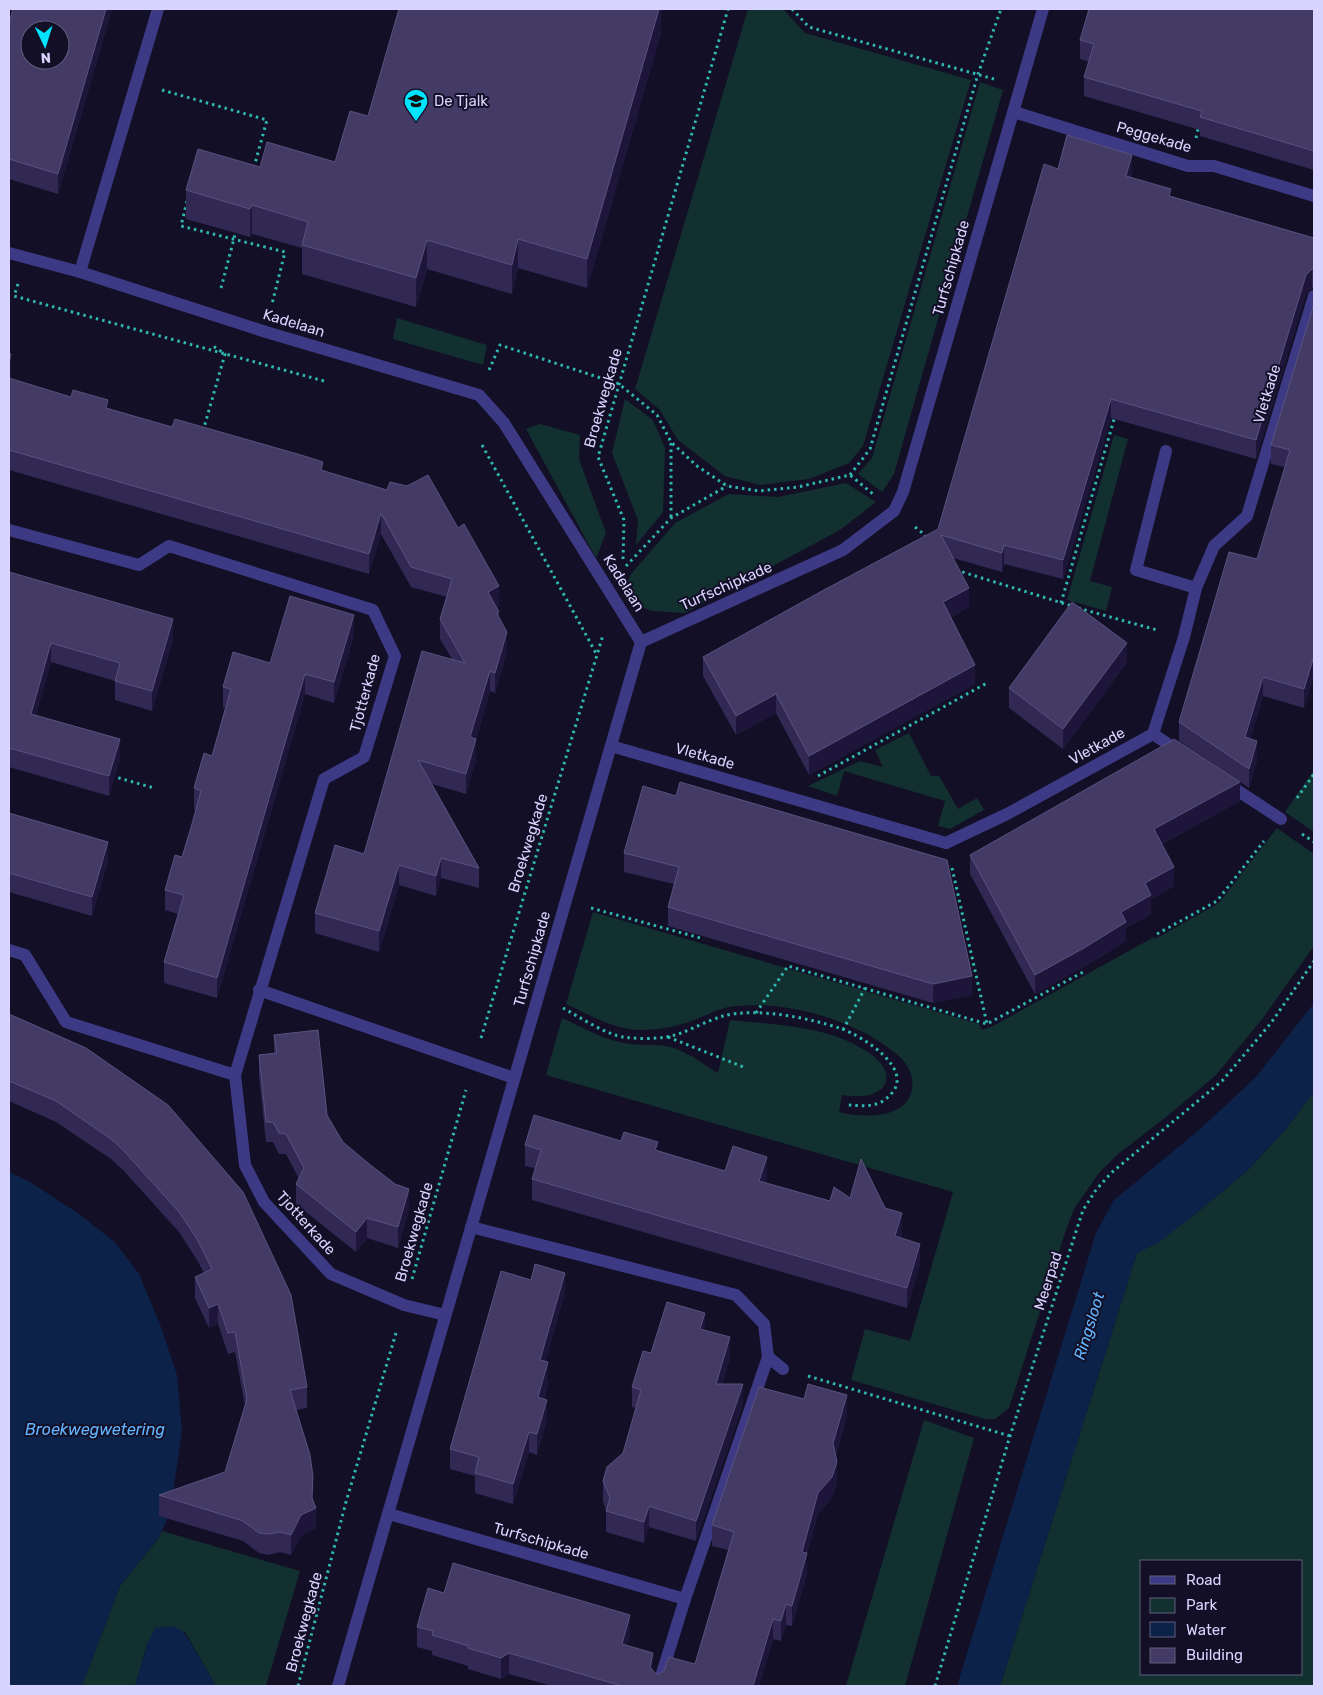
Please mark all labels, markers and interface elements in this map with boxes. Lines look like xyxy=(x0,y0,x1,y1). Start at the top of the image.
north arrow xyxy=(20,20,70,70)
text: N xyxy=(40,49,51,66)
school or university icon: De Tjalk xyxy=(403,88,429,122)
place label: De Tjalk xyxy=(434,92,488,110)
street label: Peggekade xyxy=(1114,118,1194,156)
street label: Turfschipkade xyxy=(929,218,973,318)
street label: Kadelaan xyxy=(261,305,327,341)
street label: Broekwegkade xyxy=(580,346,626,450)
street label: Vletkade xyxy=(1249,362,1285,426)
street label: Kadelaan xyxy=(599,551,649,615)
street label: Turfschipkade xyxy=(677,558,775,614)
street label: Tjotterkade xyxy=(346,652,384,734)
street label: Vletkade xyxy=(1066,723,1128,769)
street label: Vletkade xyxy=(673,739,737,773)
street label: Broekwegkade xyxy=(504,791,552,895)
street label: Turfschipkade xyxy=(510,909,554,1009)
street label: Broekwegkade xyxy=(391,1180,437,1284)
street label: Tjotterkade xyxy=(273,1187,339,1259)
street label: Meerpad xyxy=(1030,1249,1066,1313)
water label: Ringsloot xyxy=(1070,1289,1109,1362)
water label: Broekwegwetering xyxy=(25,1420,165,1439)
street label: Turfschipkade xyxy=(491,1519,591,1563)
legend xyxy=(1140,1560,1303,1675)
street label: Broekwegkade xyxy=(282,1570,326,1674)
text: Road xyxy=(1186,1571,1222,1589)
text: Park xyxy=(1186,1596,1217,1614)
text: Water xyxy=(1186,1621,1226,1639)
text: Building xyxy=(1186,1646,1243,1664)

